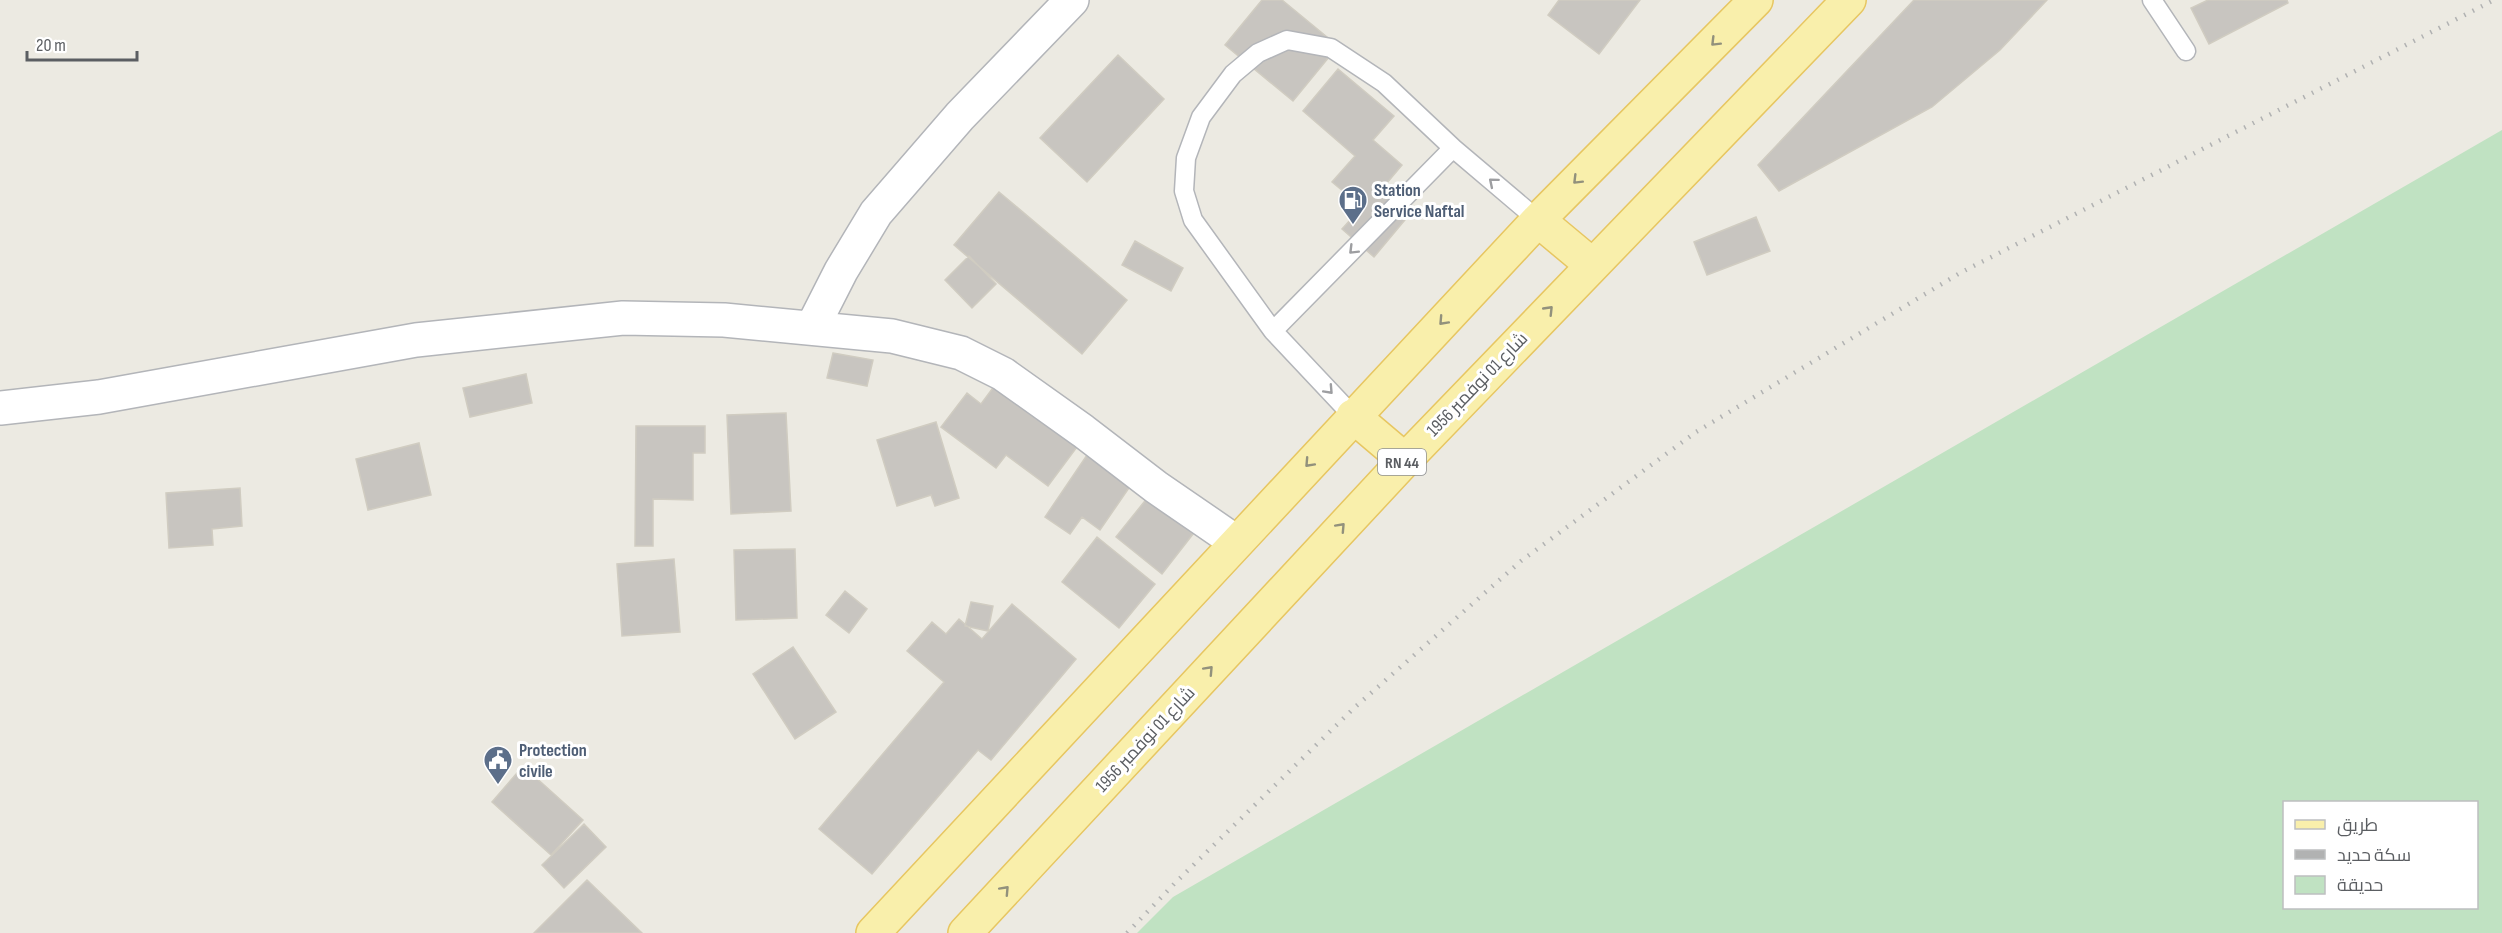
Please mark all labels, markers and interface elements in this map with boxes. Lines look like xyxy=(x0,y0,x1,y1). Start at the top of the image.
scale bar xyxy=(27,24,136,62)
one-way arrow xyxy=(1711,34,1722,45)
text: 20 m xyxy=(36,35,66,56)
one-way arrow xyxy=(1574,173,1584,184)
one-way arrow xyxy=(1489,178,1500,189)
place label: Station Service Naftal xyxy=(1374,180,1464,222)
fuel station icon: Station Service Naftal xyxy=(1337,184,1369,226)
one-way arrow xyxy=(1350,242,1361,253)
one-way arrow xyxy=(1541,307,1552,318)
one-way arrow xyxy=(1439,314,1450,325)
street label: شارع 01 نوفمبر 1956 xyxy=(1423,328,1533,441)
one-way arrow xyxy=(1321,383,1332,394)
road number: RN 44 xyxy=(1378,449,1426,475)
one-way arrow xyxy=(1305,457,1316,467)
one-way arrow xyxy=(1334,524,1345,535)
one-way arrow xyxy=(1202,667,1213,677)
street label: شارع 01 نوفمبر 1956 xyxy=(1091,682,1200,797)
place label: Protection civile xyxy=(519,740,587,782)
public building icon: Protection civile xyxy=(482,744,514,786)
legend xyxy=(2283,801,2478,909)
text: طريق xyxy=(2337,815,2378,837)
text: سكة حديد xyxy=(2337,845,2411,866)
text: حديقة xyxy=(2337,875,2383,896)
one-way arrow xyxy=(998,886,1009,897)

